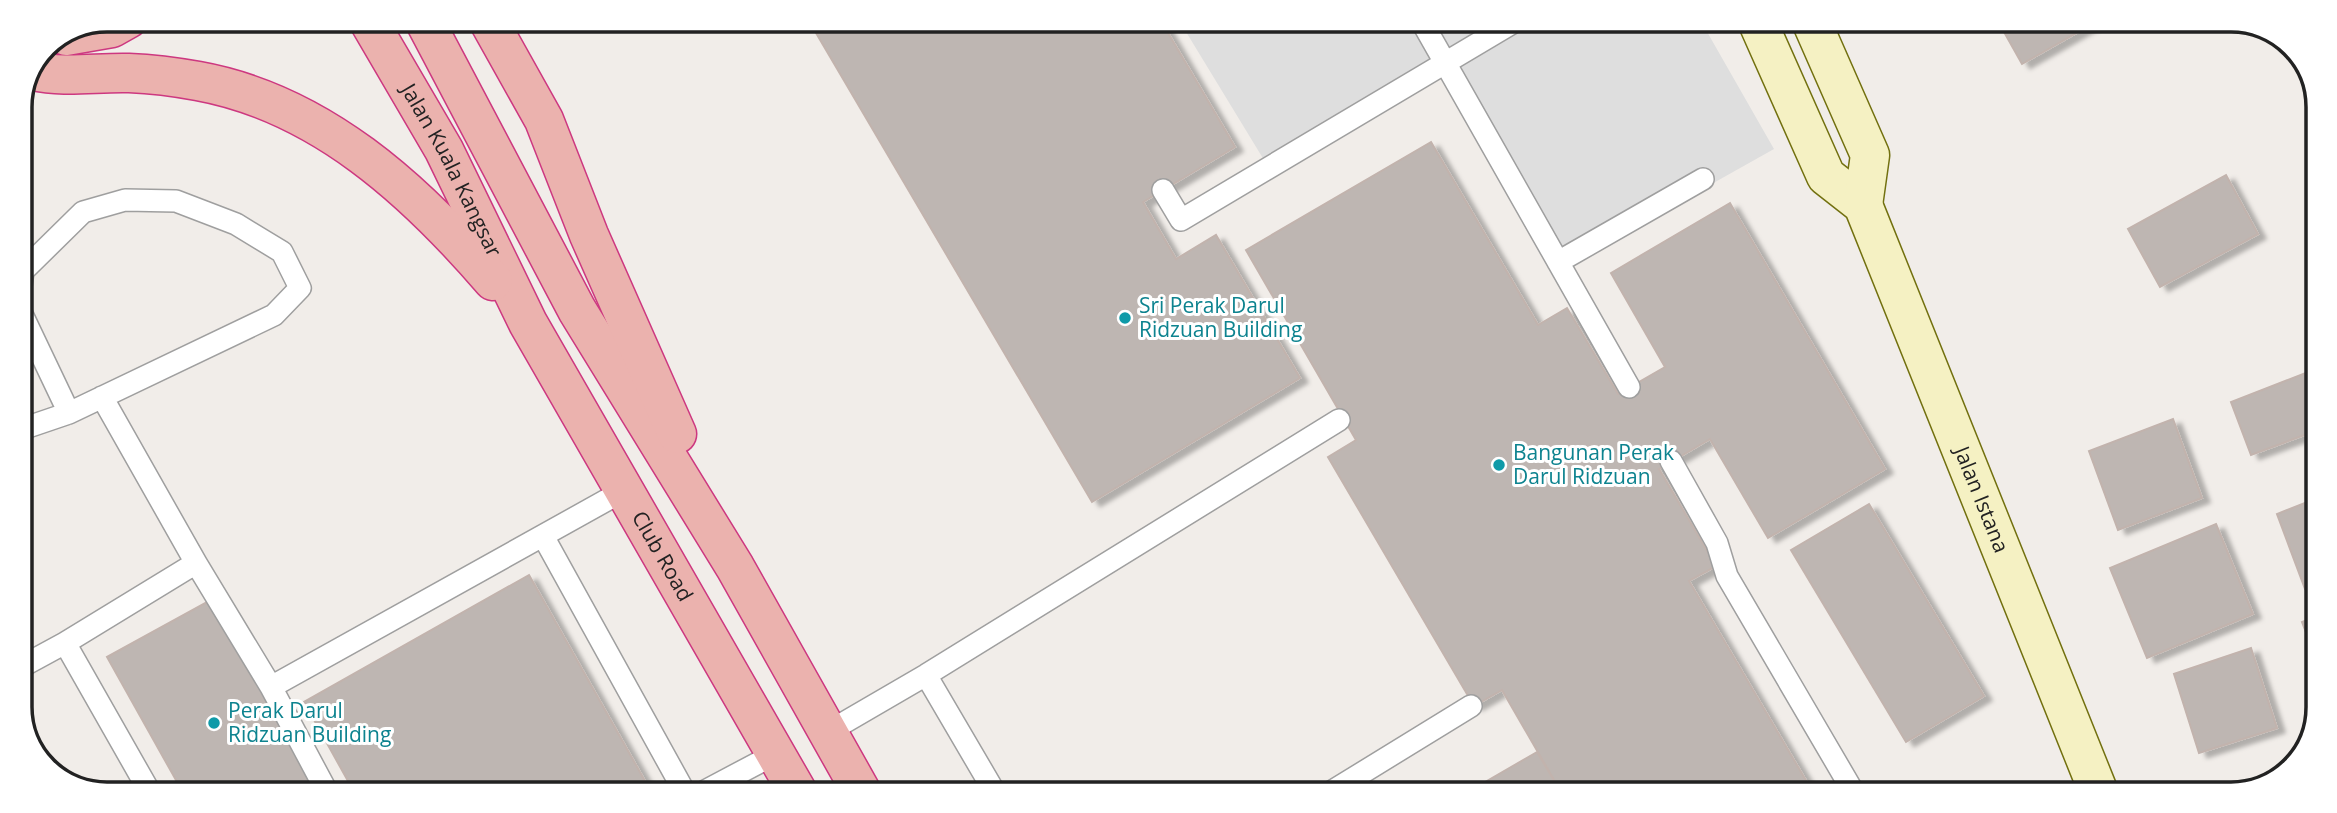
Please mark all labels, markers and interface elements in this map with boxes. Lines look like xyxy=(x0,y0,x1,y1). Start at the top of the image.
street label: Jalan Kuala Kangsar xyxy=(394,76,509,262)
place label: Sri Perak Darul Ridzuan Building xyxy=(1139,291,1302,343)
marker: Sri Perak Darul Ridzuan Building xyxy=(1117,310,1133,326)
place label: Bangunan Perak Darul Ridzuan xyxy=(1513,438,1674,490)
street label: Jalan Istana xyxy=(1948,440,2016,557)
marker: Bangunan Perak Darul Ridzuan xyxy=(1491,457,1507,473)
street label: Club Road xyxy=(626,506,700,606)
place label: Perak Darul Ridzuan Building xyxy=(228,696,391,748)
marker: Perak Darul Ridzuan Building xyxy=(206,715,222,731)

